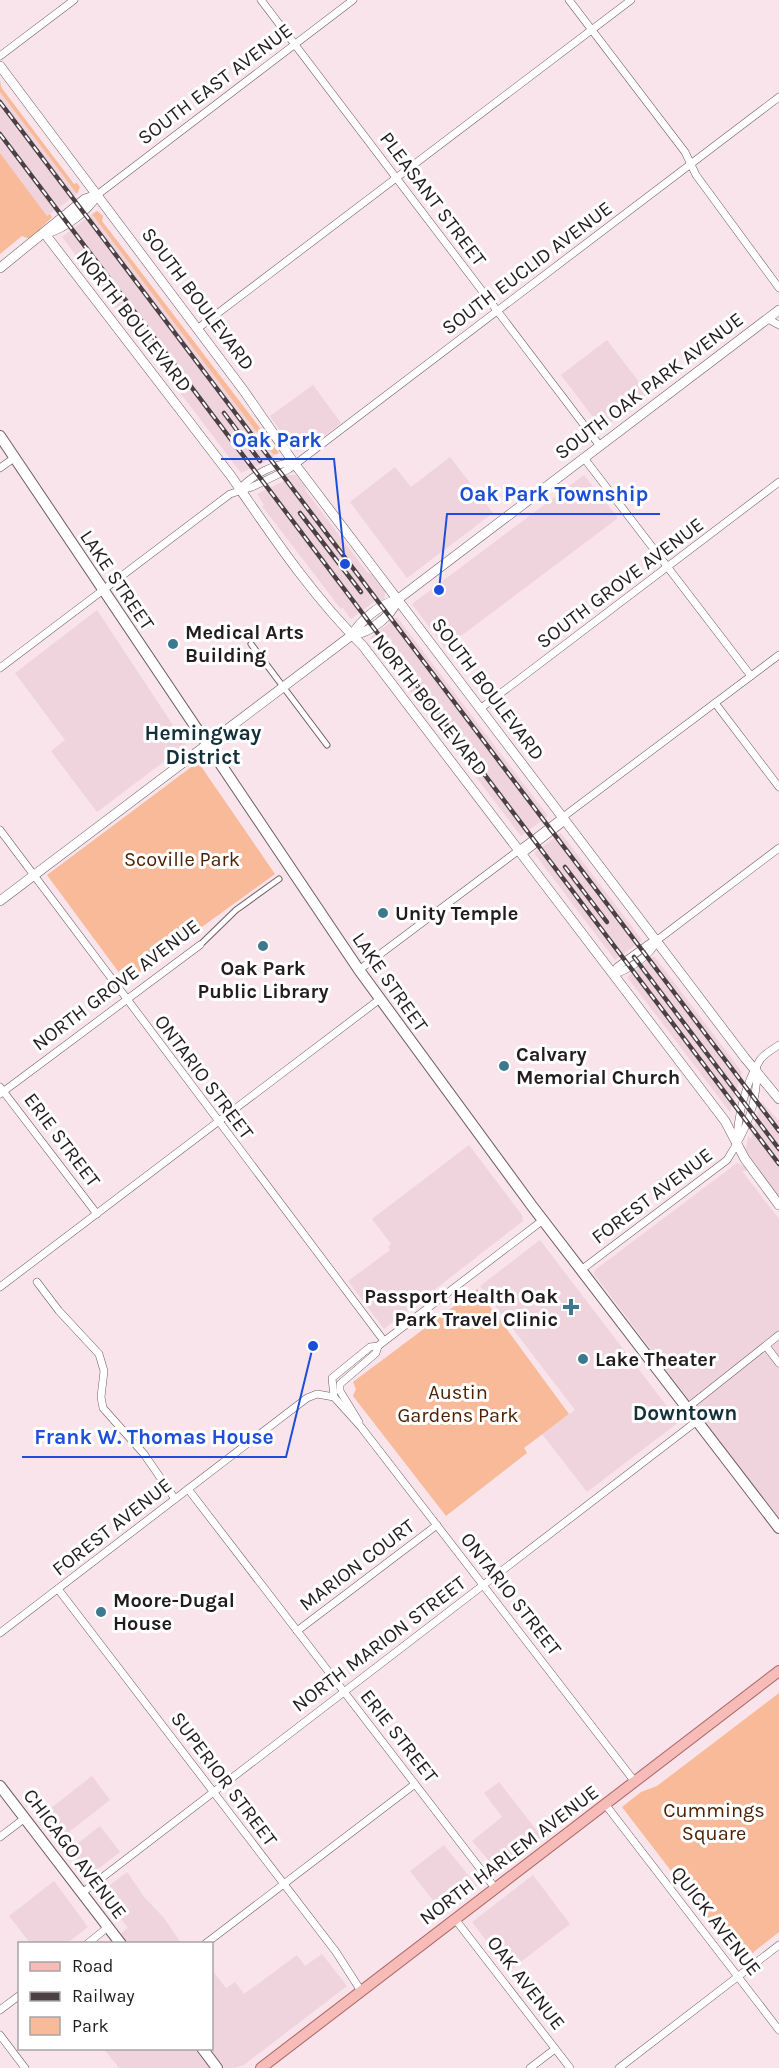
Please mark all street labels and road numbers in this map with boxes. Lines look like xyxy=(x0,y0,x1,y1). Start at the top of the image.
street label: SOUTH EAST AVENUE xyxy=(133,18,297,150)
street label: PLEASANT STREET xyxy=(375,127,491,271)
street label: SOUTH EUCLID AVENUE xyxy=(437,197,617,339)
street label: SOUTH BOULEVARD xyxy=(137,223,259,375)
street label: NORTH BOULEVARD xyxy=(72,246,196,396)
street label: SOUTH OAK PARK AVENUE xyxy=(550,308,748,464)
street label: SOUTH GROVE AVENUE xyxy=(532,513,708,653)
street label: LAKE STREET xyxy=(75,526,159,634)
street label: SOUTH BOULEVARD xyxy=(427,613,549,765)
street label: NORTH BOULEVARD xyxy=(368,630,492,780)
street label: NORTH GROVE AVENUE xyxy=(28,915,204,1055)
street label: LAKE STREET xyxy=(347,928,433,1036)
street label: ONTARIO STREET xyxy=(150,1010,258,1144)
street label: ERIE STREET xyxy=(19,1088,105,1192)
street label: FOREST AVENUE xyxy=(587,1143,717,1249)
street label: FOREST AVENUE xyxy=(48,1473,176,1581)
street label: MARION COURT xyxy=(295,1514,419,1616)
street label: ONTARIO STREET xyxy=(456,1528,566,1660)
street label: NORTH MARION STREET xyxy=(288,1571,470,1717)
street label: ERIE STREET xyxy=(355,1685,443,1787)
street label: SUPERIOR STREET xyxy=(166,1707,282,1851)
street label: NORTH HARLEM AVENUE xyxy=(415,1780,603,1930)
street label: CHICAGO AVENUE xyxy=(19,1784,131,1924)
street label: QUICK AVENUE xyxy=(666,1862,766,1980)
street label: OAK AVENUE xyxy=(482,1932,570,2034)

